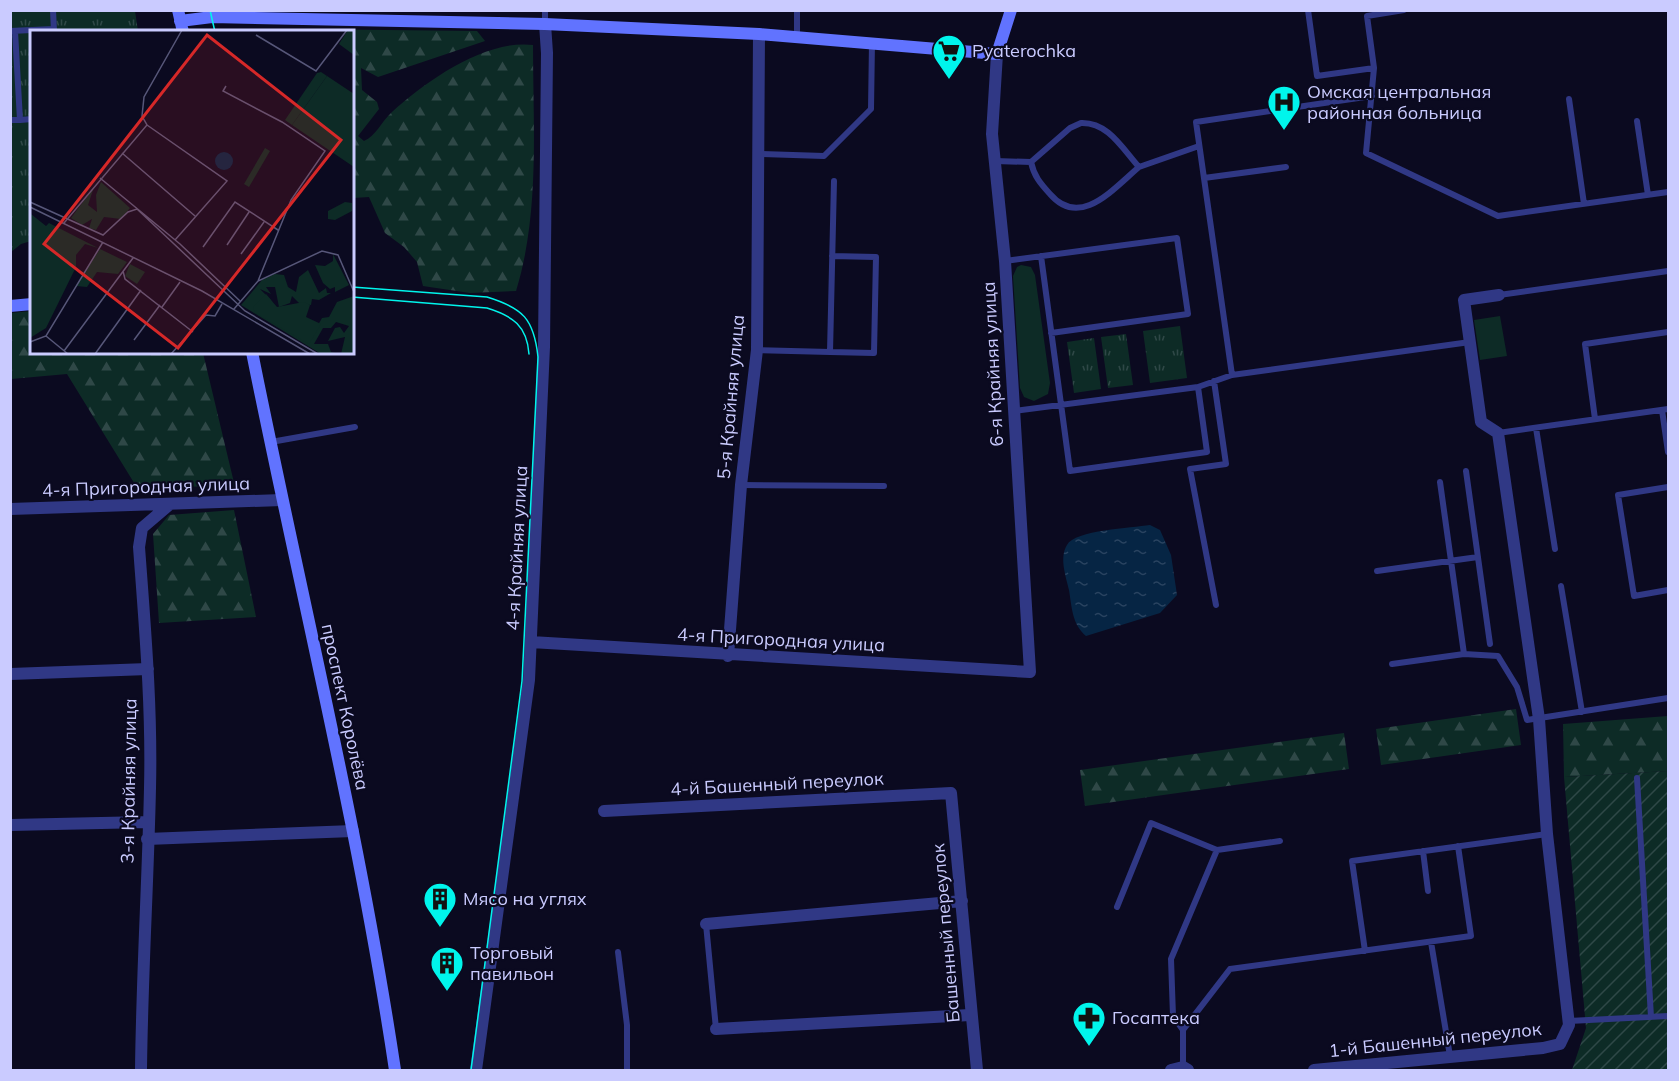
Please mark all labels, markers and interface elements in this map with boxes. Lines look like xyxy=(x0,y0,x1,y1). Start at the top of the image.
inset map xyxy=(30,30,354,354)
supermarket icon: Pyaterochka xyxy=(931,33,967,80)
place label: Pyaterochka xyxy=(972,39,1076,62)
place label: Омская центральная районная больница xyxy=(1307,80,1491,124)
hospital icon: Омская центральная районная больница xyxy=(1266,84,1302,131)
street label: 6-я Крайняя улица xyxy=(977,281,1008,447)
street label: 5-я Крайняя улица xyxy=(712,314,749,480)
street label: 4-я Крайняя улица xyxy=(501,465,532,631)
street label: 4-я Пригородная улица xyxy=(42,471,250,502)
street label: проспект Королёва xyxy=(317,622,374,792)
street label: 4-я Пригородная улица xyxy=(676,623,886,656)
street label: 3-я Крайняя улица xyxy=(116,698,141,864)
street label: 4-й Башенный переулок xyxy=(670,766,884,801)
street label: Башенный переулок xyxy=(926,842,965,1024)
building icon: Мясо на углях xyxy=(422,881,458,928)
place label: Мясо на углях xyxy=(463,887,587,910)
place label: Торговый павильон xyxy=(470,941,554,985)
building icon: Торговый павильон xyxy=(429,945,465,992)
pharmacy icon: Госаптека xyxy=(1071,1000,1107,1047)
place label: Госаптека xyxy=(1112,1006,1200,1029)
street label: 1-й Башенный переулок xyxy=(1328,1017,1543,1062)

